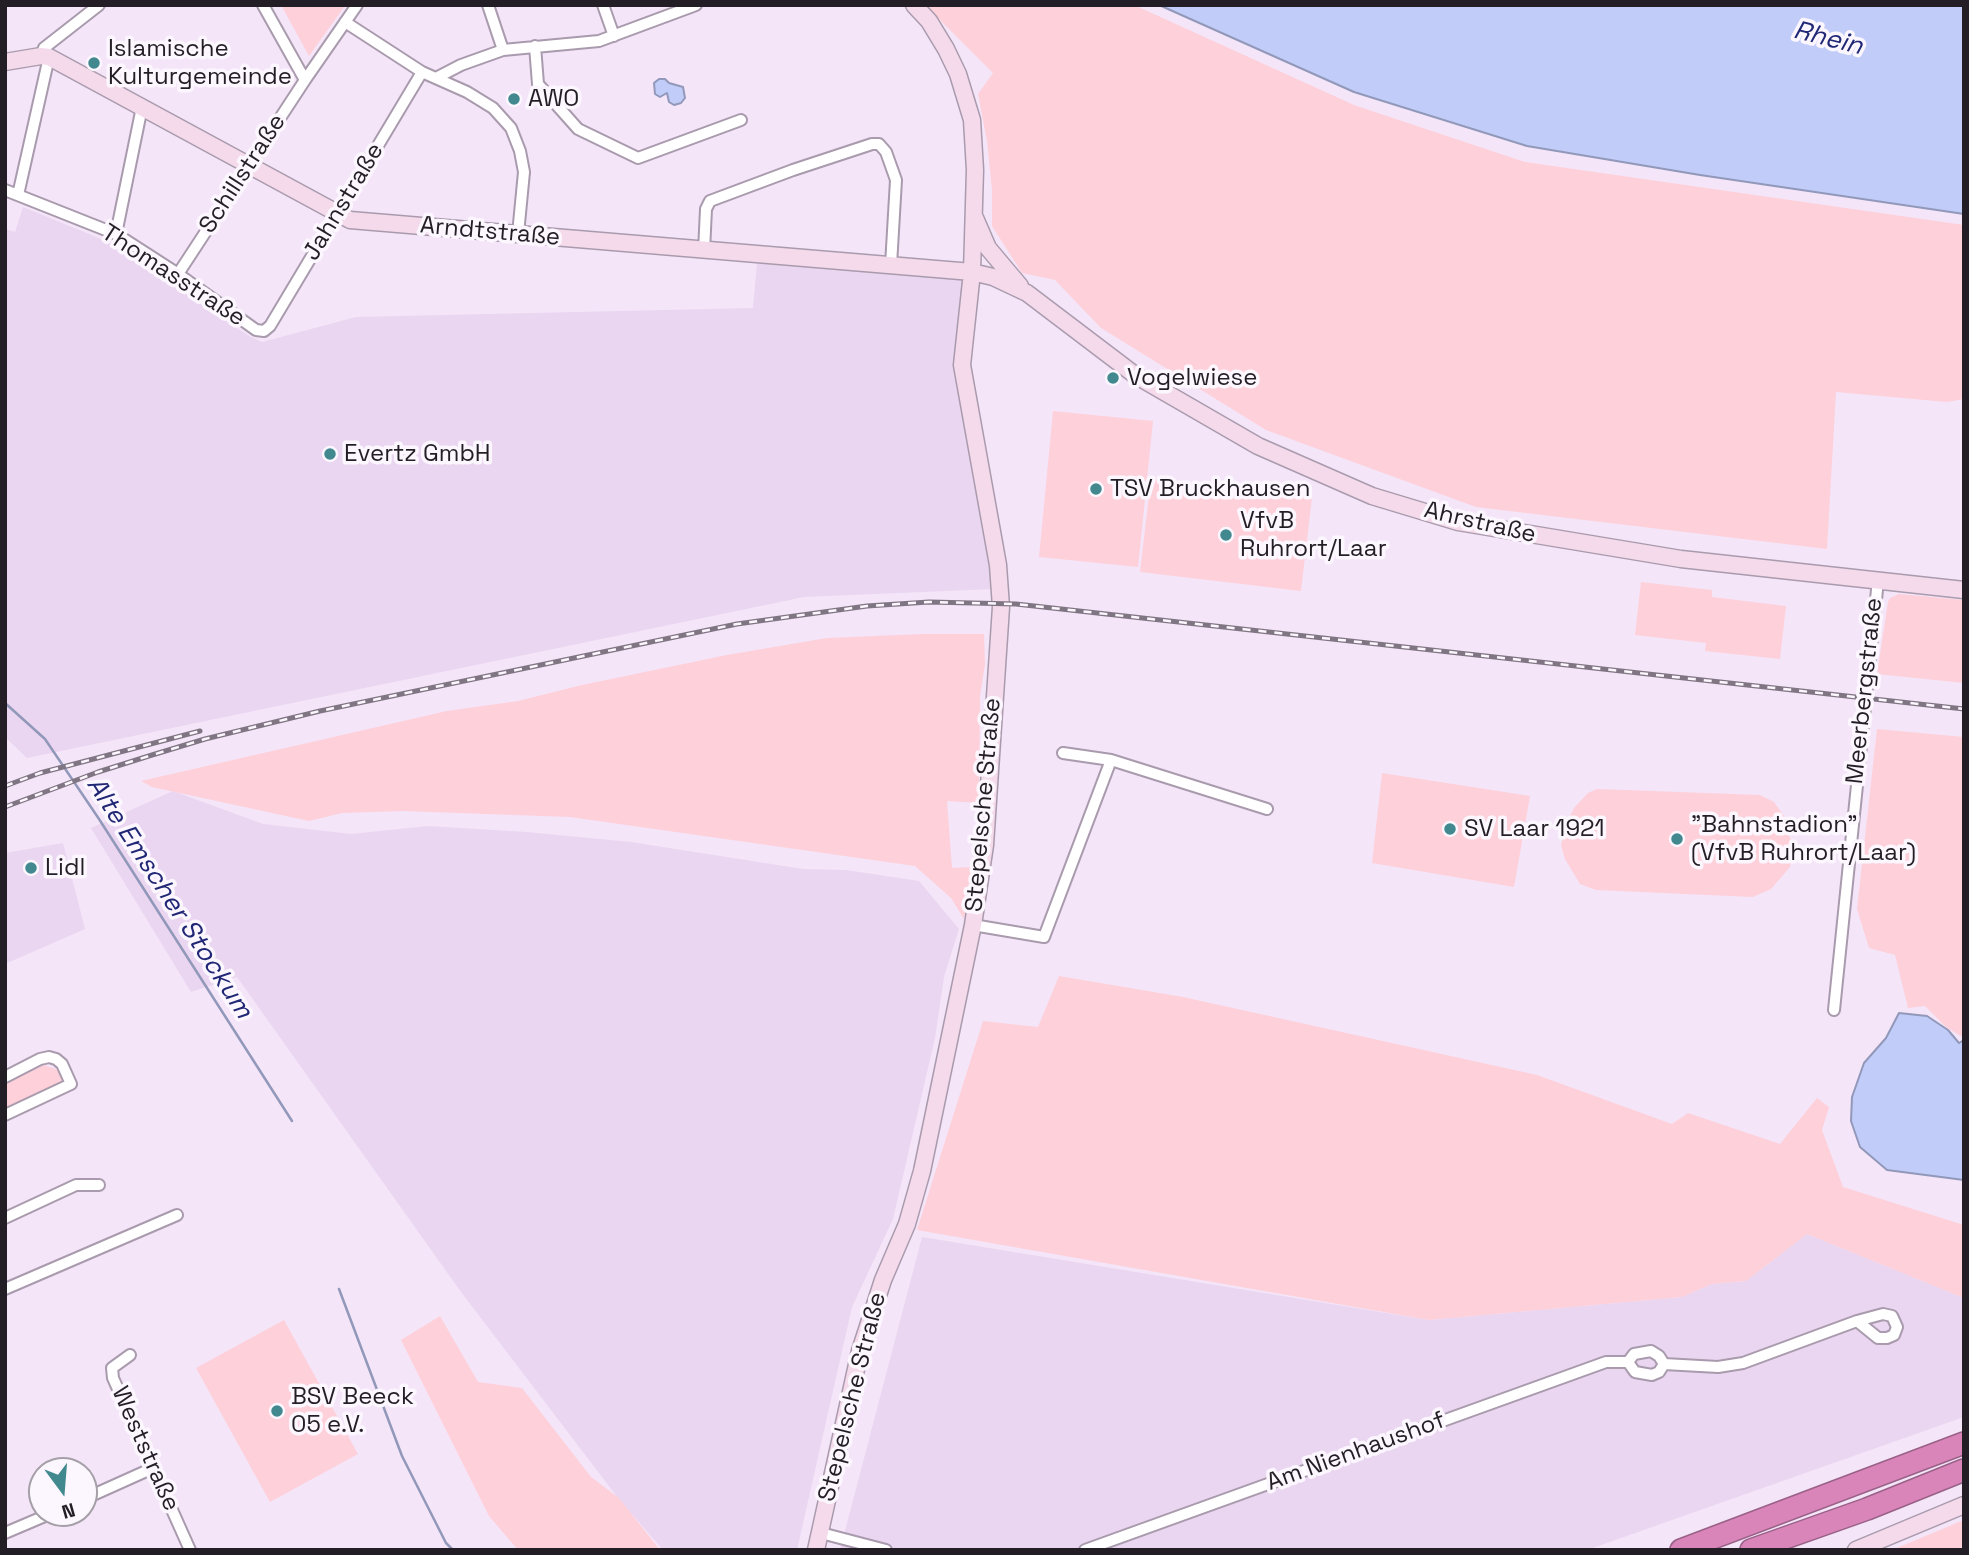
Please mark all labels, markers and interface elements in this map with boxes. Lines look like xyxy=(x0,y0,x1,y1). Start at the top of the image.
water label: Rhein xyxy=(1790,15,1866,63)
place label: Islamische Kulturgemeinde xyxy=(108,35,292,91)
marker: Islamische Kulturgemeinde xyxy=(86,55,102,71)
place label: AWO xyxy=(528,85,579,113)
marker: AWO xyxy=(506,91,522,107)
street label: Schillstraße xyxy=(194,109,292,239)
street label: Jahnstraße xyxy=(298,138,390,266)
street label: Arndtstraße xyxy=(419,212,561,252)
street label: Thomasstraße xyxy=(96,219,250,333)
place label: Vogelwiese xyxy=(1127,364,1257,392)
marker: Vogelwiese xyxy=(1105,370,1121,386)
place label: Evertz GmbH xyxy=(344,440,491,468)
marker: Evertz GmbH xyxy=(322,446,338,462)
place label: TSV Bruckhausen xyxy=(1110,475,1310,503)
marker: TSV Bruckhausen xyxy=(1088,481,1104,497)
street label: Ahrstraße xyxy=(1421,496,1539,550)
place label: VfvB Ruhrort/Laar xyxy=(1240,507,1387,563)
marker: VfvB Ruhrort/Laar xyxy=(1218,527,1234,543)
street label: Meerbergstraße xyxy=(1841,596,1889,786)
street label: Stepelsche Straße xyxy=(960,697,1008,913)
water label: Alte Emscher Stockum xyxy=(79,771,259,1025)
place label: "Bahnstadion" (VfvB Ruhrort/Laar) xyxy=(1691,811,1916,867)
place label: SV Laar 1921 xyxy=(1464,815,1605,843)
marker: SV Laar 1921 xyxy=(1442,821,1458,837)
marker: "Bahnstadion" (VfvB Ruhrort/Laar) xyxy=(1669,831,1685,847)
place label: Lidl xyxy=(45,854,85,882)
marker: Lidl xyxy=(23,860,39,876)
street label: Stepelsche Straße xyxy=(813,1289,893,1505)
street label: Weststraße xyxy=(105,1382,185,1516)
place label: BSV Beeck 05 e.V. xyxy=(291,1383,414,1439)
marker: BSV Beeck 05 e.V. xyxy=(269,1403,285,1419)
street label: Am Nienhaushof xyxy=(1263,1406,1449,1498)
north arrow xyxy=(28,1457,98,1527)
text: N xyxy=(59,1497,78,1525)

